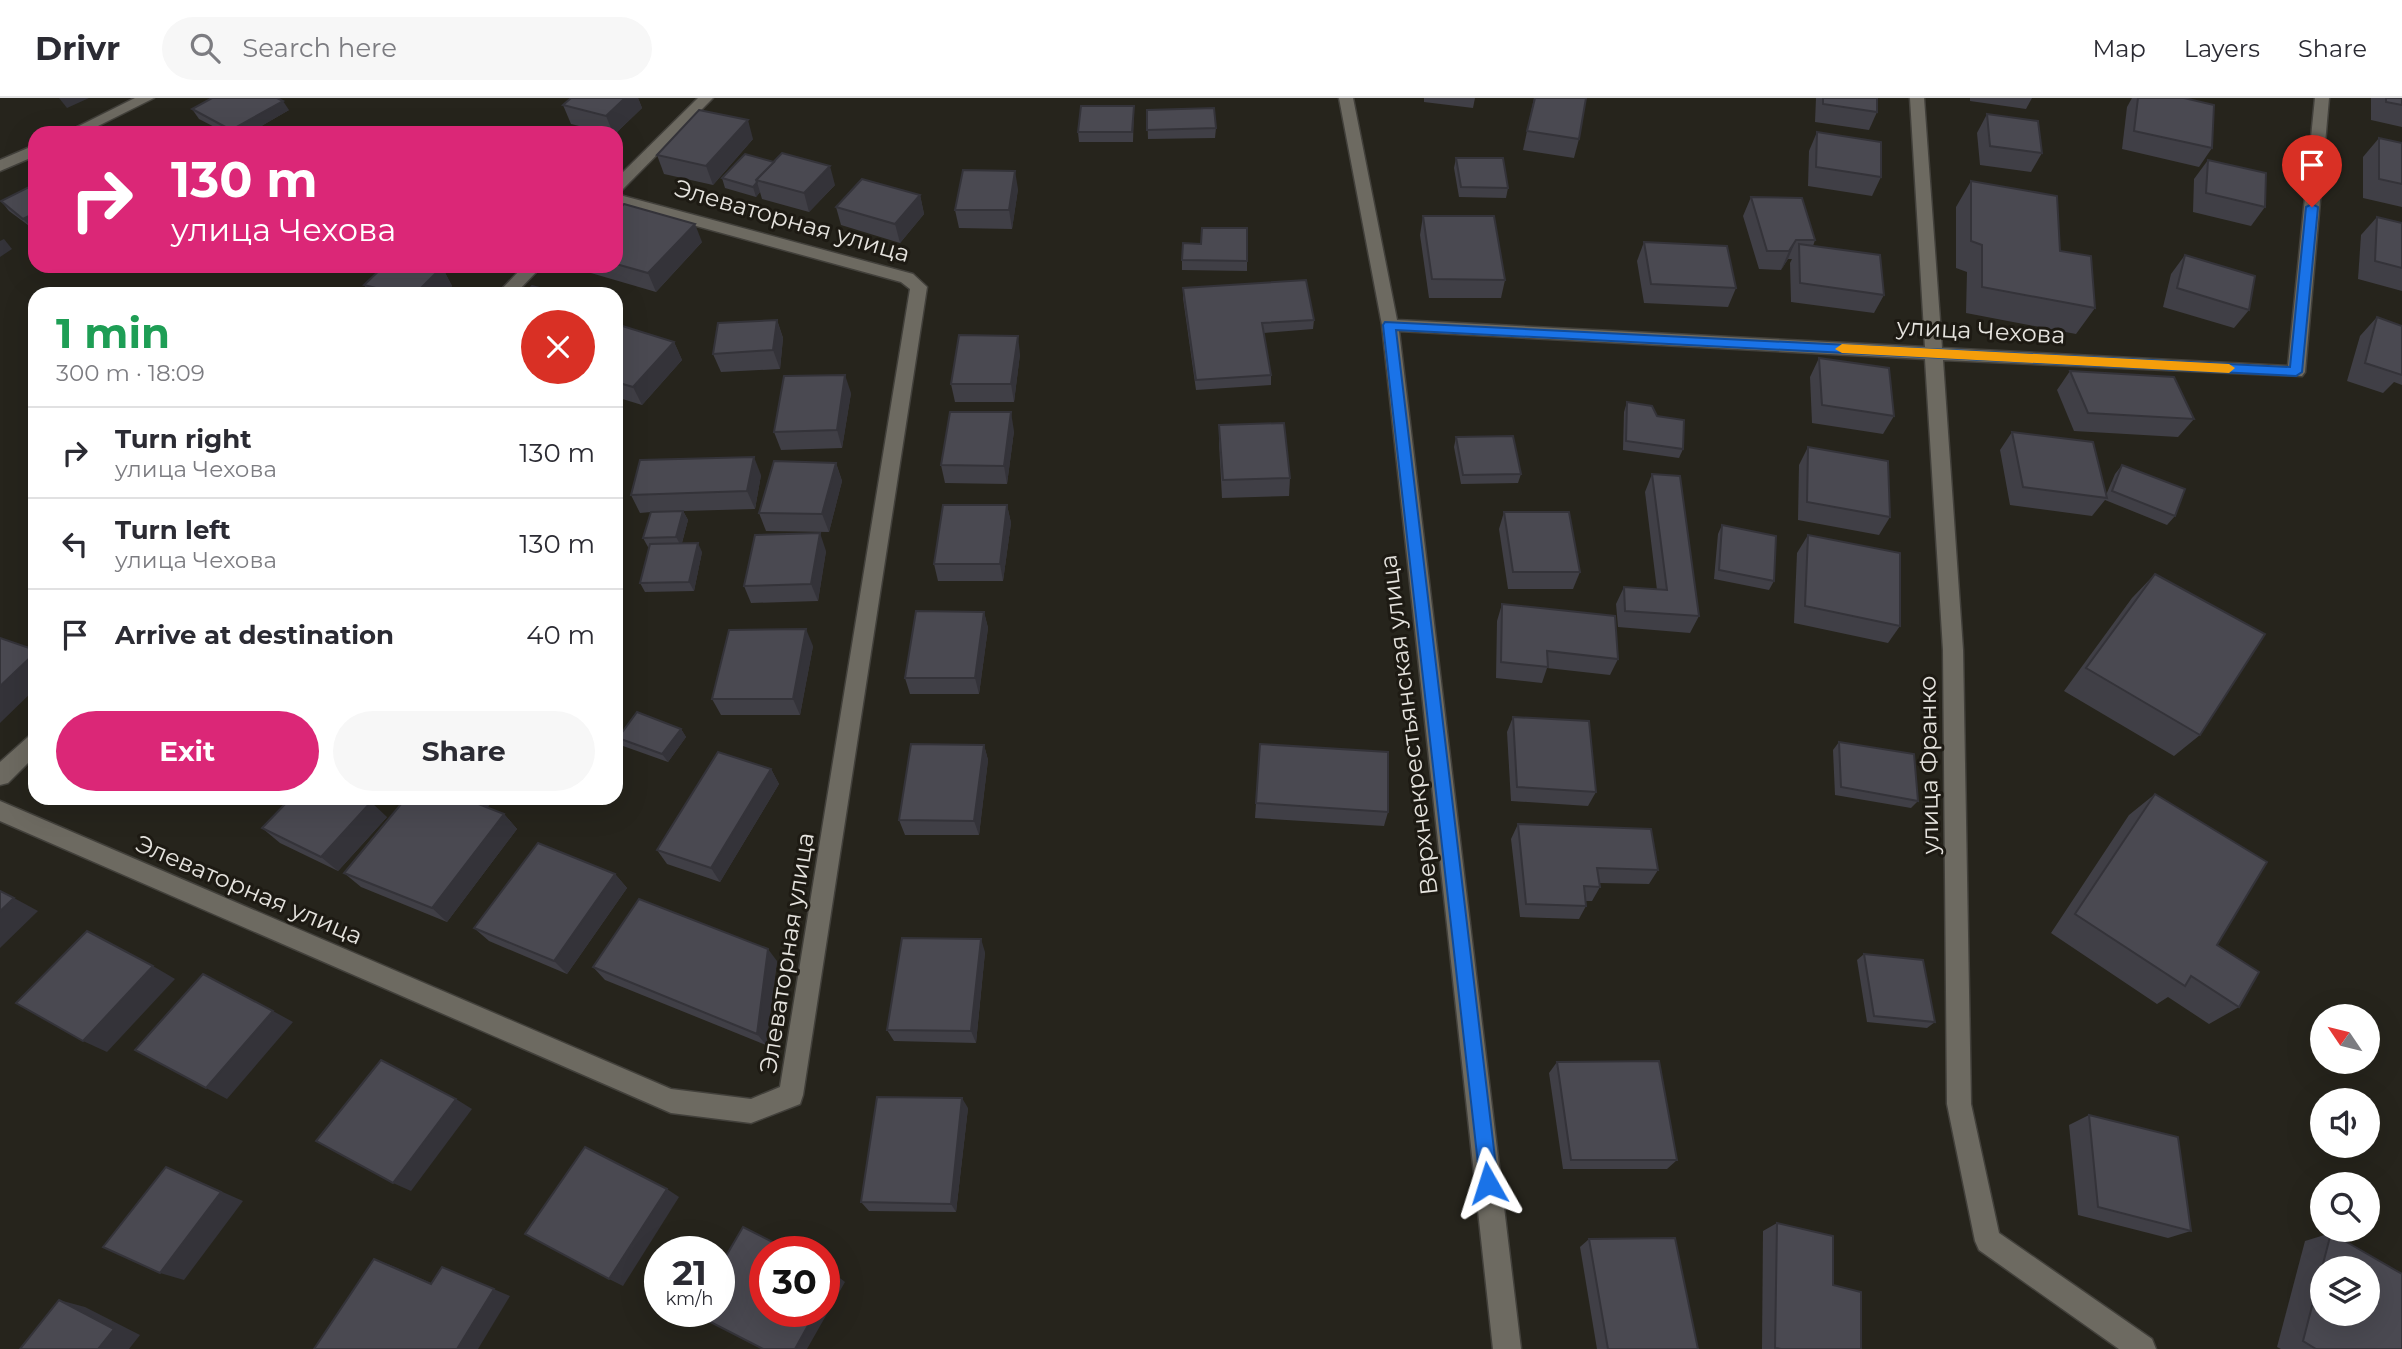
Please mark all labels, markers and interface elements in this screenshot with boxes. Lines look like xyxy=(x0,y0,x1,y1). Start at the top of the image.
search box xyxy=(162,17,652,80)
text: Drivr xyxy=(35,28,120,68)
icon: search xyxy=(186,29,224,67)
text: Search here xyxy=(242,32,397,64)
text: Map xyxy=(2092,34,2146,63)
text: Layers xyxy=(2184,34,2260,63)
text: Share xyxy=(2298,34,2367,63)
pin xyxy=(2282,135,2342,207)
icon: arrive xyxy=(2293,146,2331,184)
text: 130 m xyxy=(171,150,318,209)
icon: right xyxy=(56,154,147,245)
street label: Элеваторная улица xyxy=(671,173,913,268)
text: улица Чехова xyxy=(171,210,396,249)
text: 1 min xyxy=(56,307,170,359)
button: close xyxy=(521,310,595,384)
street label: улица Чехова xyxy=(1895,312,2066,349)
text: 300 m · 18:09 xyxy=(56,359,205,387)
text: Turn right xyxy=(115,423,251,455)
icon: right xyxy=(56,434,94,472)
text: 130 m xyxy=(519,437,595,469)
text: улица Чехова xyxy=(115,455,277,483)
text: Turn left xyxy=(115,514,231,546)
icon: left xyxy=(56,525,94,563)
text: 130 m xyxy=(519,528,595,560)
text: улица Чехова xyxy=(115,546,277,574)
street label: Верхнекрестьянская улица xyxy=(1373,553,1444,897)
icon: arrive xyxy=(56,616,94,654)
text: Arrive at destination xyxy=(115,619,394,651)
text: 40 m xyxy=(526,619,595,651)
street label: улица Франко xyxy=(1912,675,1945,856)
button: Exit xyxy=(56,711,319,791)
button: Share xyxy=(333,711,595,791)
street label: Элеваторная улица xyxy=(131,829,367,950)
street label: Элеваторная улица xyxy=(753,830,820,1075)
north arrow xyxy=(2310,1004,2380,1074)
map controls xyxy=(2310,1004,2380,1326)
button: sound xyxy=(2310,1088,2380,1158)
position arrow xyxy=(1451,1146,1525,1220)
button: search xyxy=(2310,1172,2380,1242)
speed limit sign: 30 xyxy=(749,1236,840,1327)
text: 21 xyxy=(672,1251,707,1294)
button: layers xyxy=(2310,1256,2380,1326)
text: km/h xyxy=(665,1288,714,1310)

